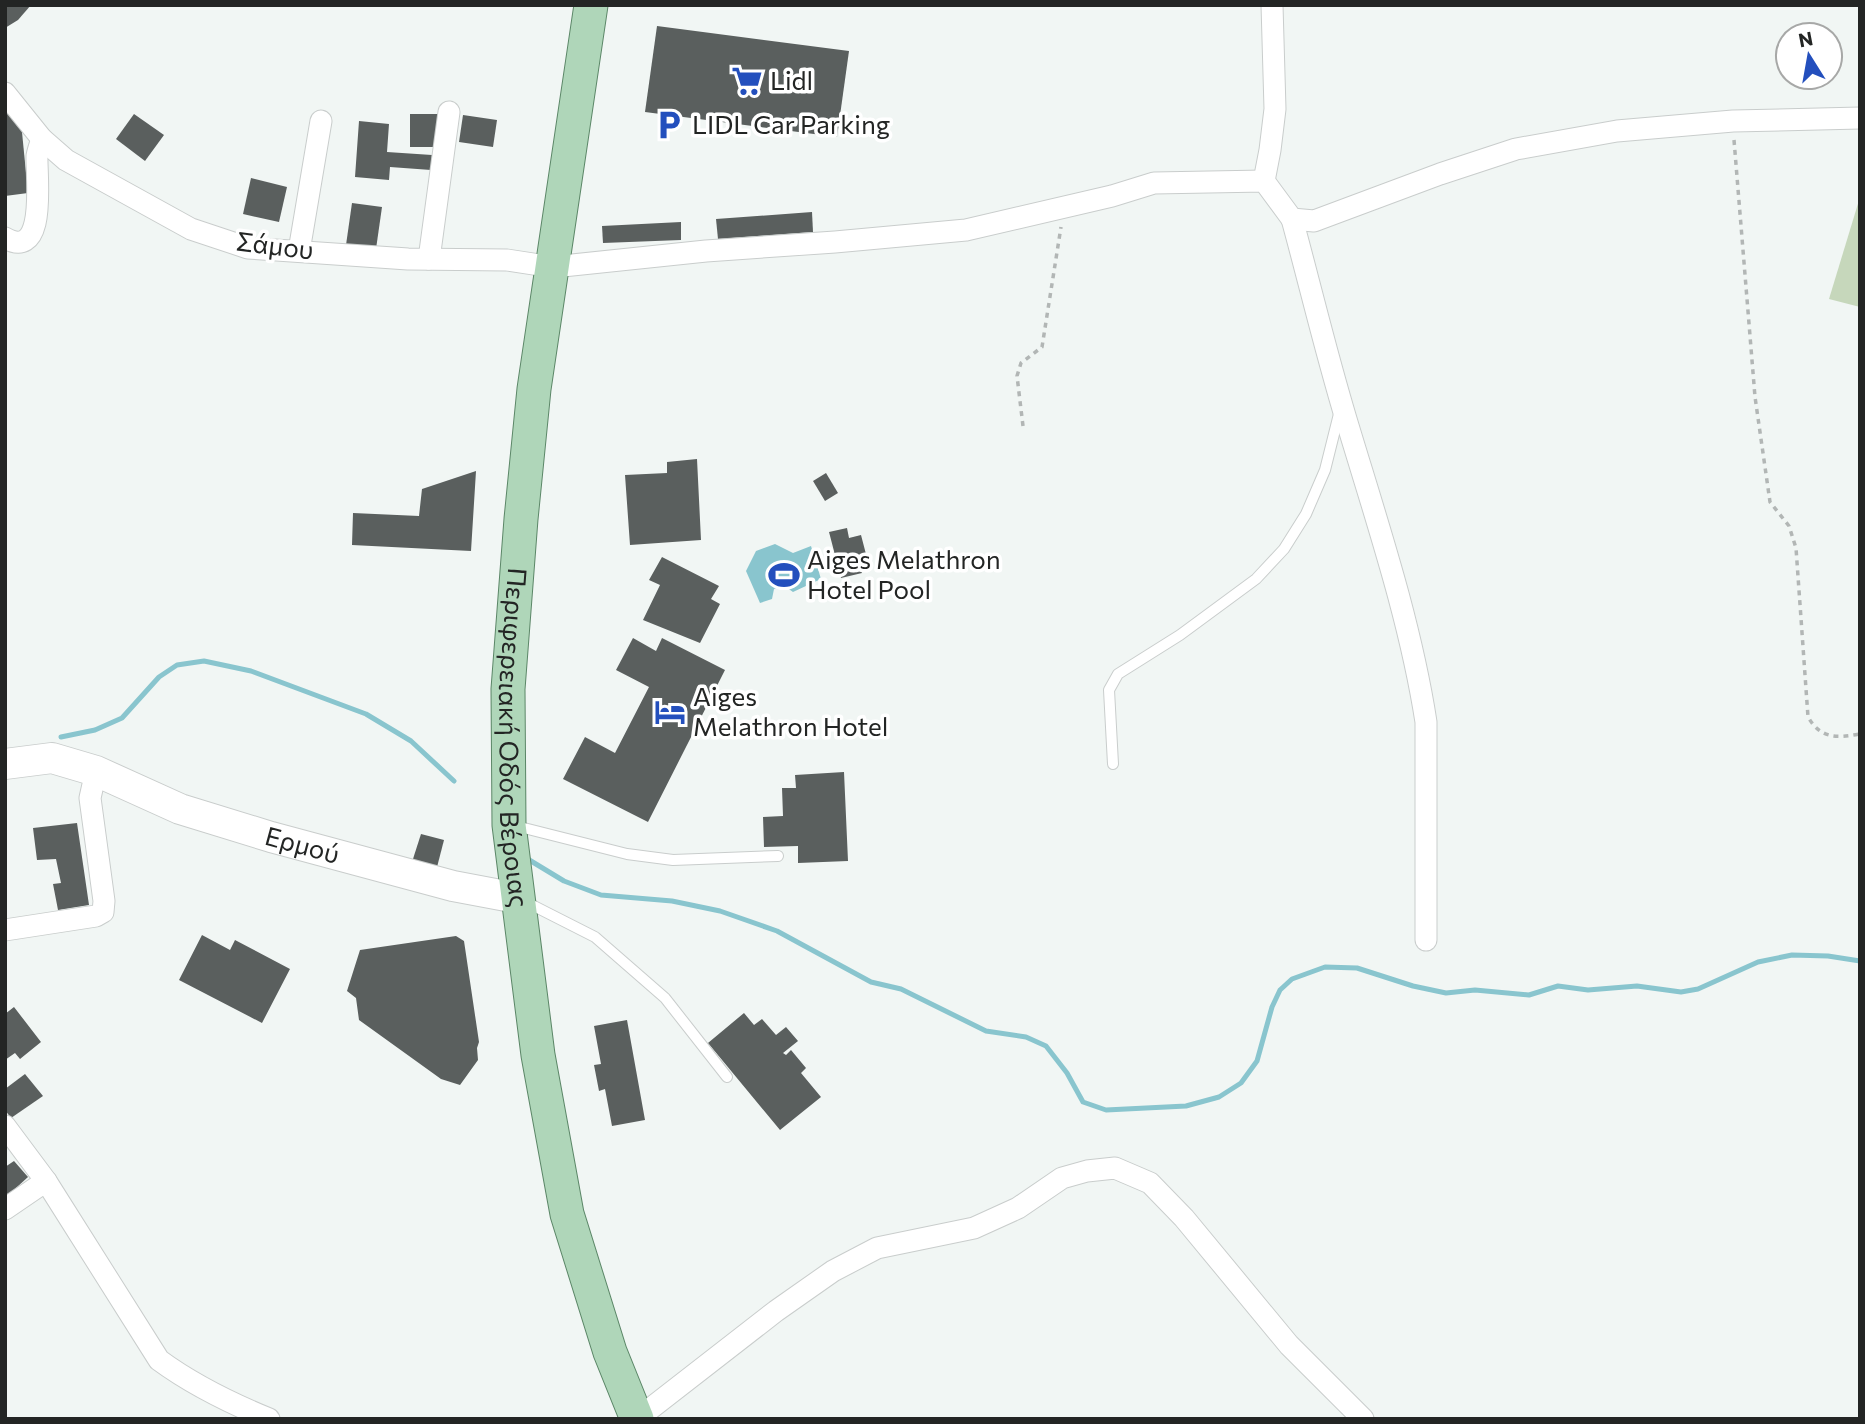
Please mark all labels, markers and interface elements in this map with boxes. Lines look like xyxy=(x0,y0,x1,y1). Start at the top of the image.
north arrow xyxy=(1774,21,1844,91)
text: N xyxy=(1796,26,1815,51)
supermarket icon: Lidl xyxy=(730,64,764,98)
place label: Lidl xyxy=(770,64,813,95)
parking icon: LIDL Car Parking xyxy=(652,108,686,142)
place label: LIDL Car Parking xyxy=(692,108,890,139)
street label: Σάμου xyxy=(235,224,316,265)
place label: Aiges Melathron Hotel Pool xyxy=(807,543,1001,604)
sports icon: Aiges Melathron Hotel Pool xyxy=(767,558,801,592)
street label: Περιφερειακή Οδός Βέροιας xyxy=(494,567,536,909)
place label: Aiges Melathron Hotel xyxy=(693,680,888,741)
hotel icon: Aiges Melathron Hotel xyxy=(653,695,687,729)
street label: Ερμού xyxy=(262,819,343,869)

